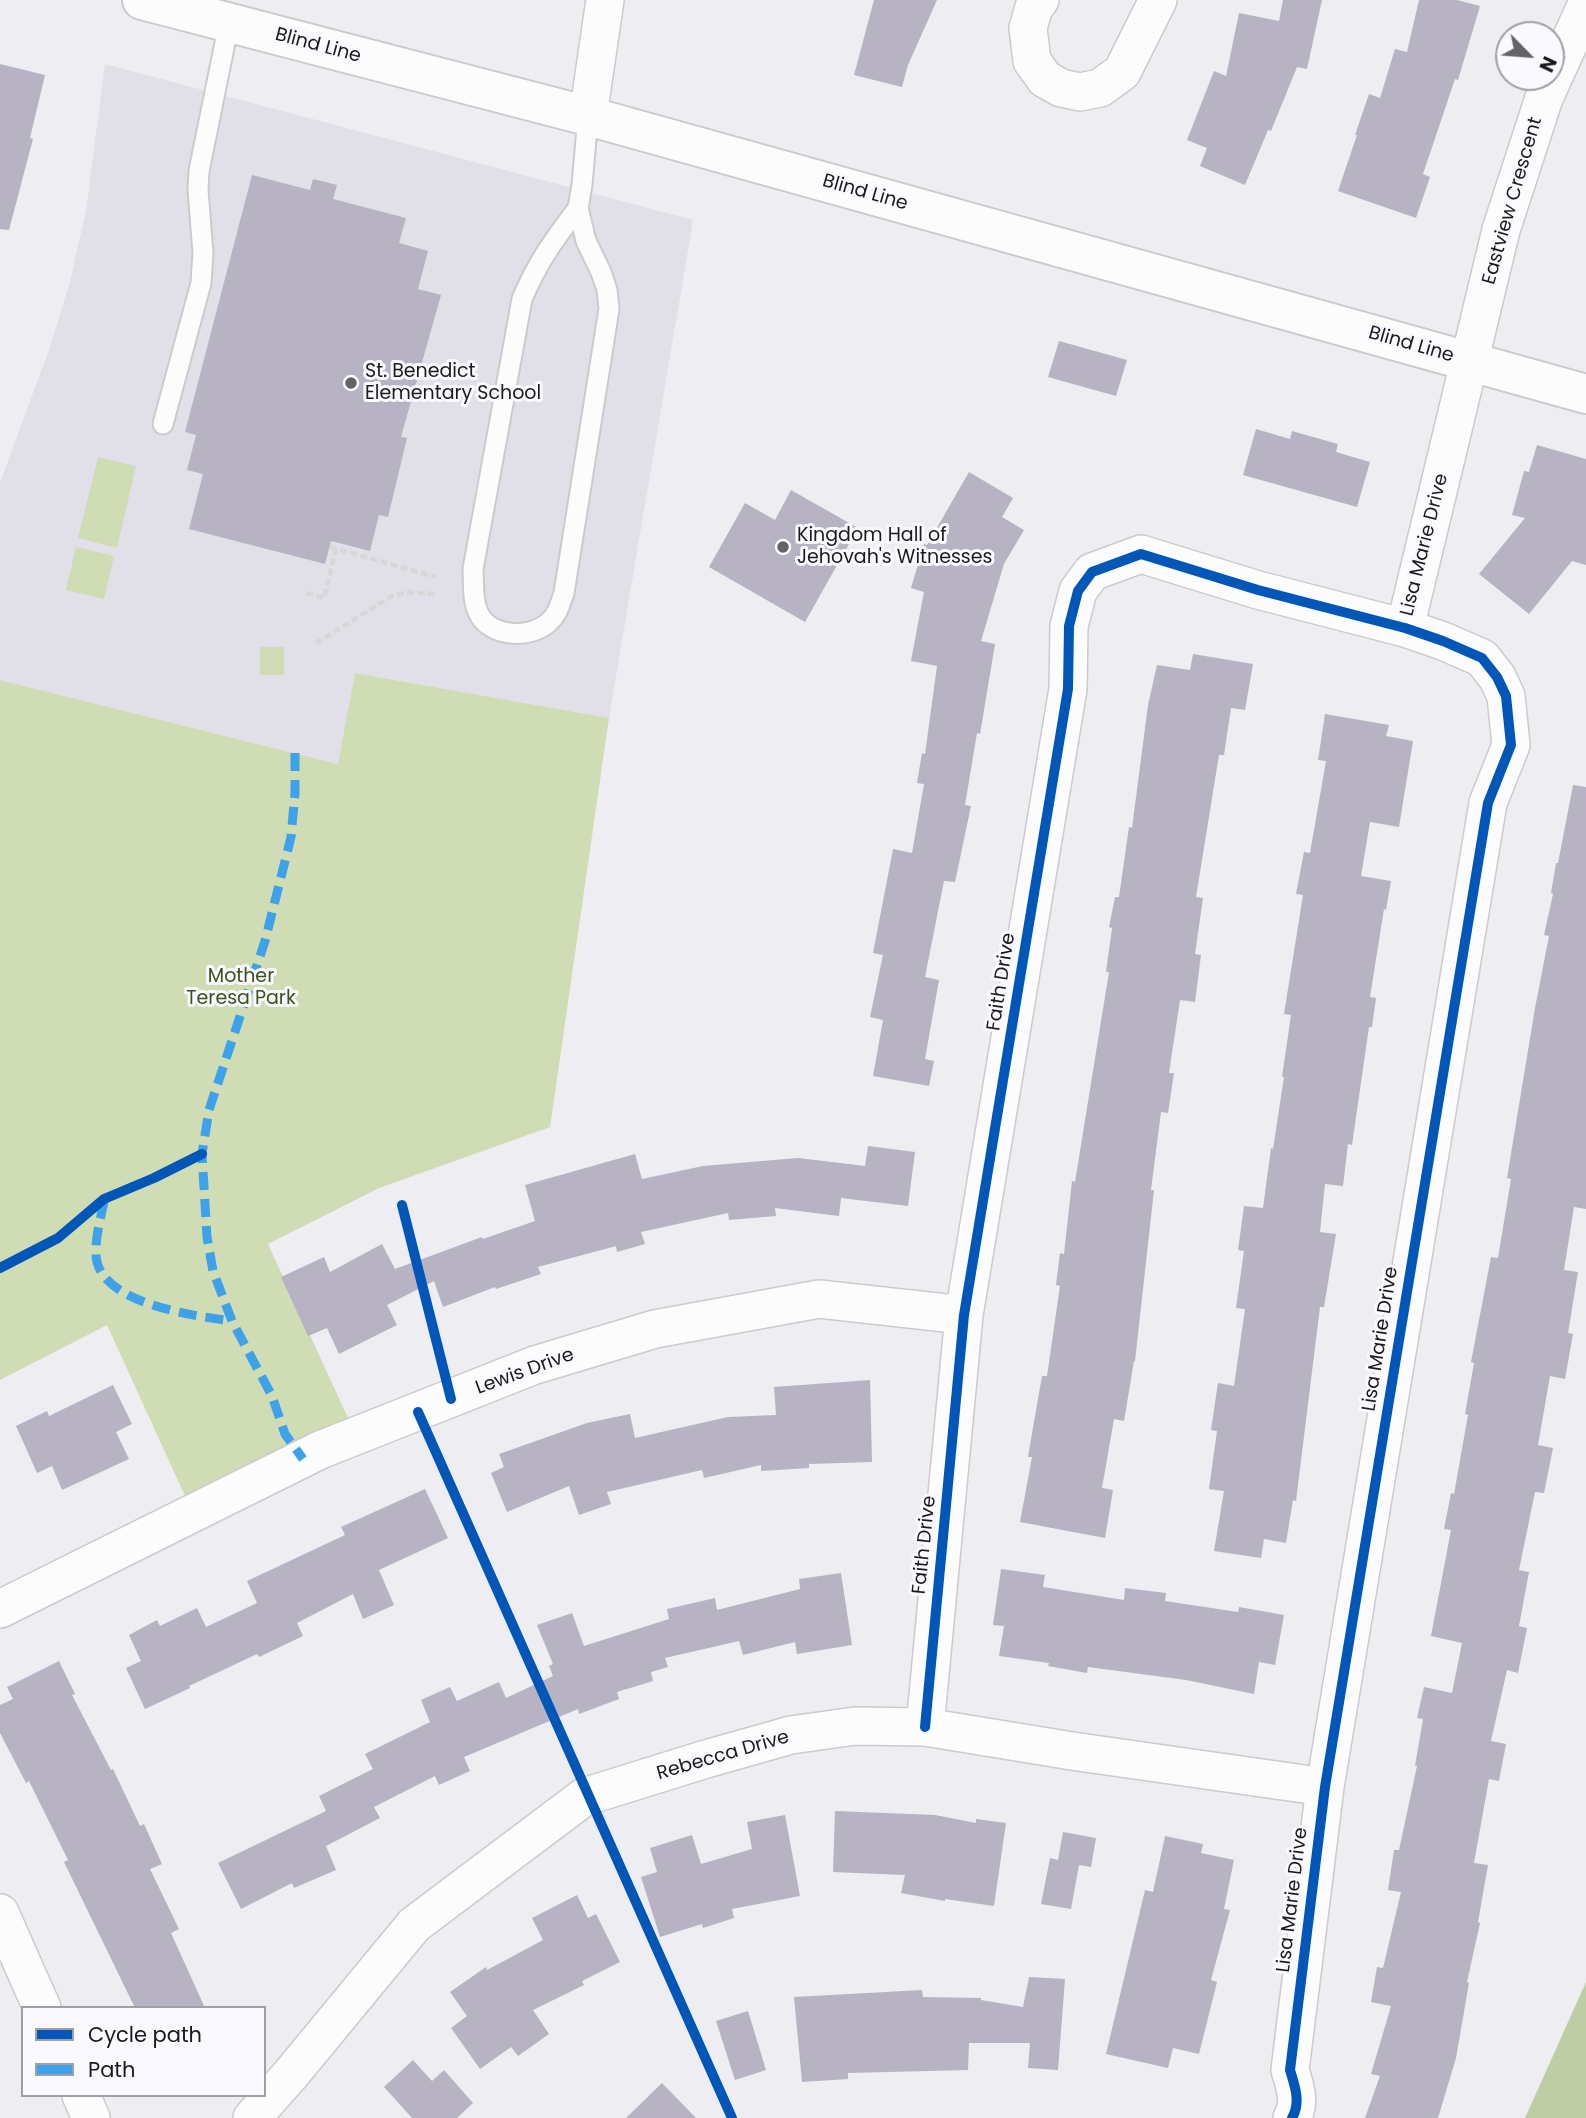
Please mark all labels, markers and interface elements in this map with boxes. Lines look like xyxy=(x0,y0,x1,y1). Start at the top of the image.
north arrow xyxy=(1495,21,1565,91)
street label: Blind Line xyxy=(273,24,363,68)
text: N xyxy=(1532,52,1563,76)
street label: Eastview Crescent xyxy=(1478,115,1548,287)
street label: Blind Line xyxy=(820,170,910,216)
street label: Blind Line xyxy=(1366,322,1456,368)
place label: St. Benedict Elementary School xyxy=(365,361,541,405)
marker: St. Benedict Elementary School xyxy=(343,375,359,391)
street label: Lisa Marie Drive xyxy=(1396,471,1454,619)
place label: Kingdom Hall of Jehovah's Witnesses xyxy=(797,525,992,569)
marker: Kingdom Hall of Jehovah's Witnesses xyxy=(775,539,791,555)
street label: Faith Drive xyxy=(983,931,1021,1033)
park label: Mother Teresa Park xyxy=(186,966,296,1010)
street label: Lisa Marie Drive xyxy=(1358,1265,1404,1413)
street label: Lewis Drive xyxy=(473,1344,577,1400)
street label: Faith Drive xyxy=(908,1495,942,1595)
street label: Rebecca Drive xyxy=(654,1726,792,1786)
street label: Lisa Marie Drive xyxy=(1273,1826,1313,1974)
legend xyxy=(21,2006,266,2097)
text: Cycle path xyxy=(88,2020,202,2049)
text: Path xyxy=(88,2055,135,2084)

